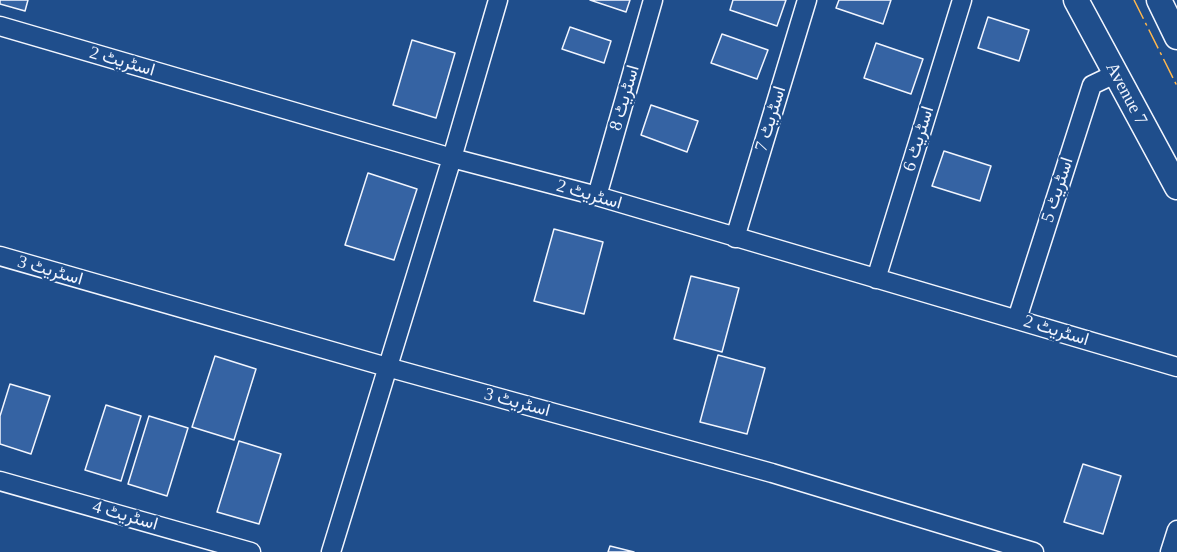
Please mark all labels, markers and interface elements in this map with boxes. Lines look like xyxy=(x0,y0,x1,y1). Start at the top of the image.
street label: اسٹریٹ 2 xyxy=(87,42,157,82)
street label: Avenue 7 xyxy=(1100,59,1152,129)
street label: اسٹریٹ 8 xyxy=(605,63,645,133)
street label: اسٹریٹ 7 xyxy=(751,84,791,154)
street label: اسٹریٹ 6 xyxy=(899,104,939,174)
street label: اسٹریٹ 5 xyxy=(1037,155,1079,225)
street label: اسٹریٹ 2 xyxy=(554,175,624,215)
street label: اسٹریٹ 3 xyxy=(15,251,85,291)
street label: اسٹریٹ 2 xyxy=(1021,311,1091,351)
street label: اسٹریٹ 3 xyxy=(482,384,552,422)
street label: اسٹریٹ 4 xyxy=(90,496,160,536)

